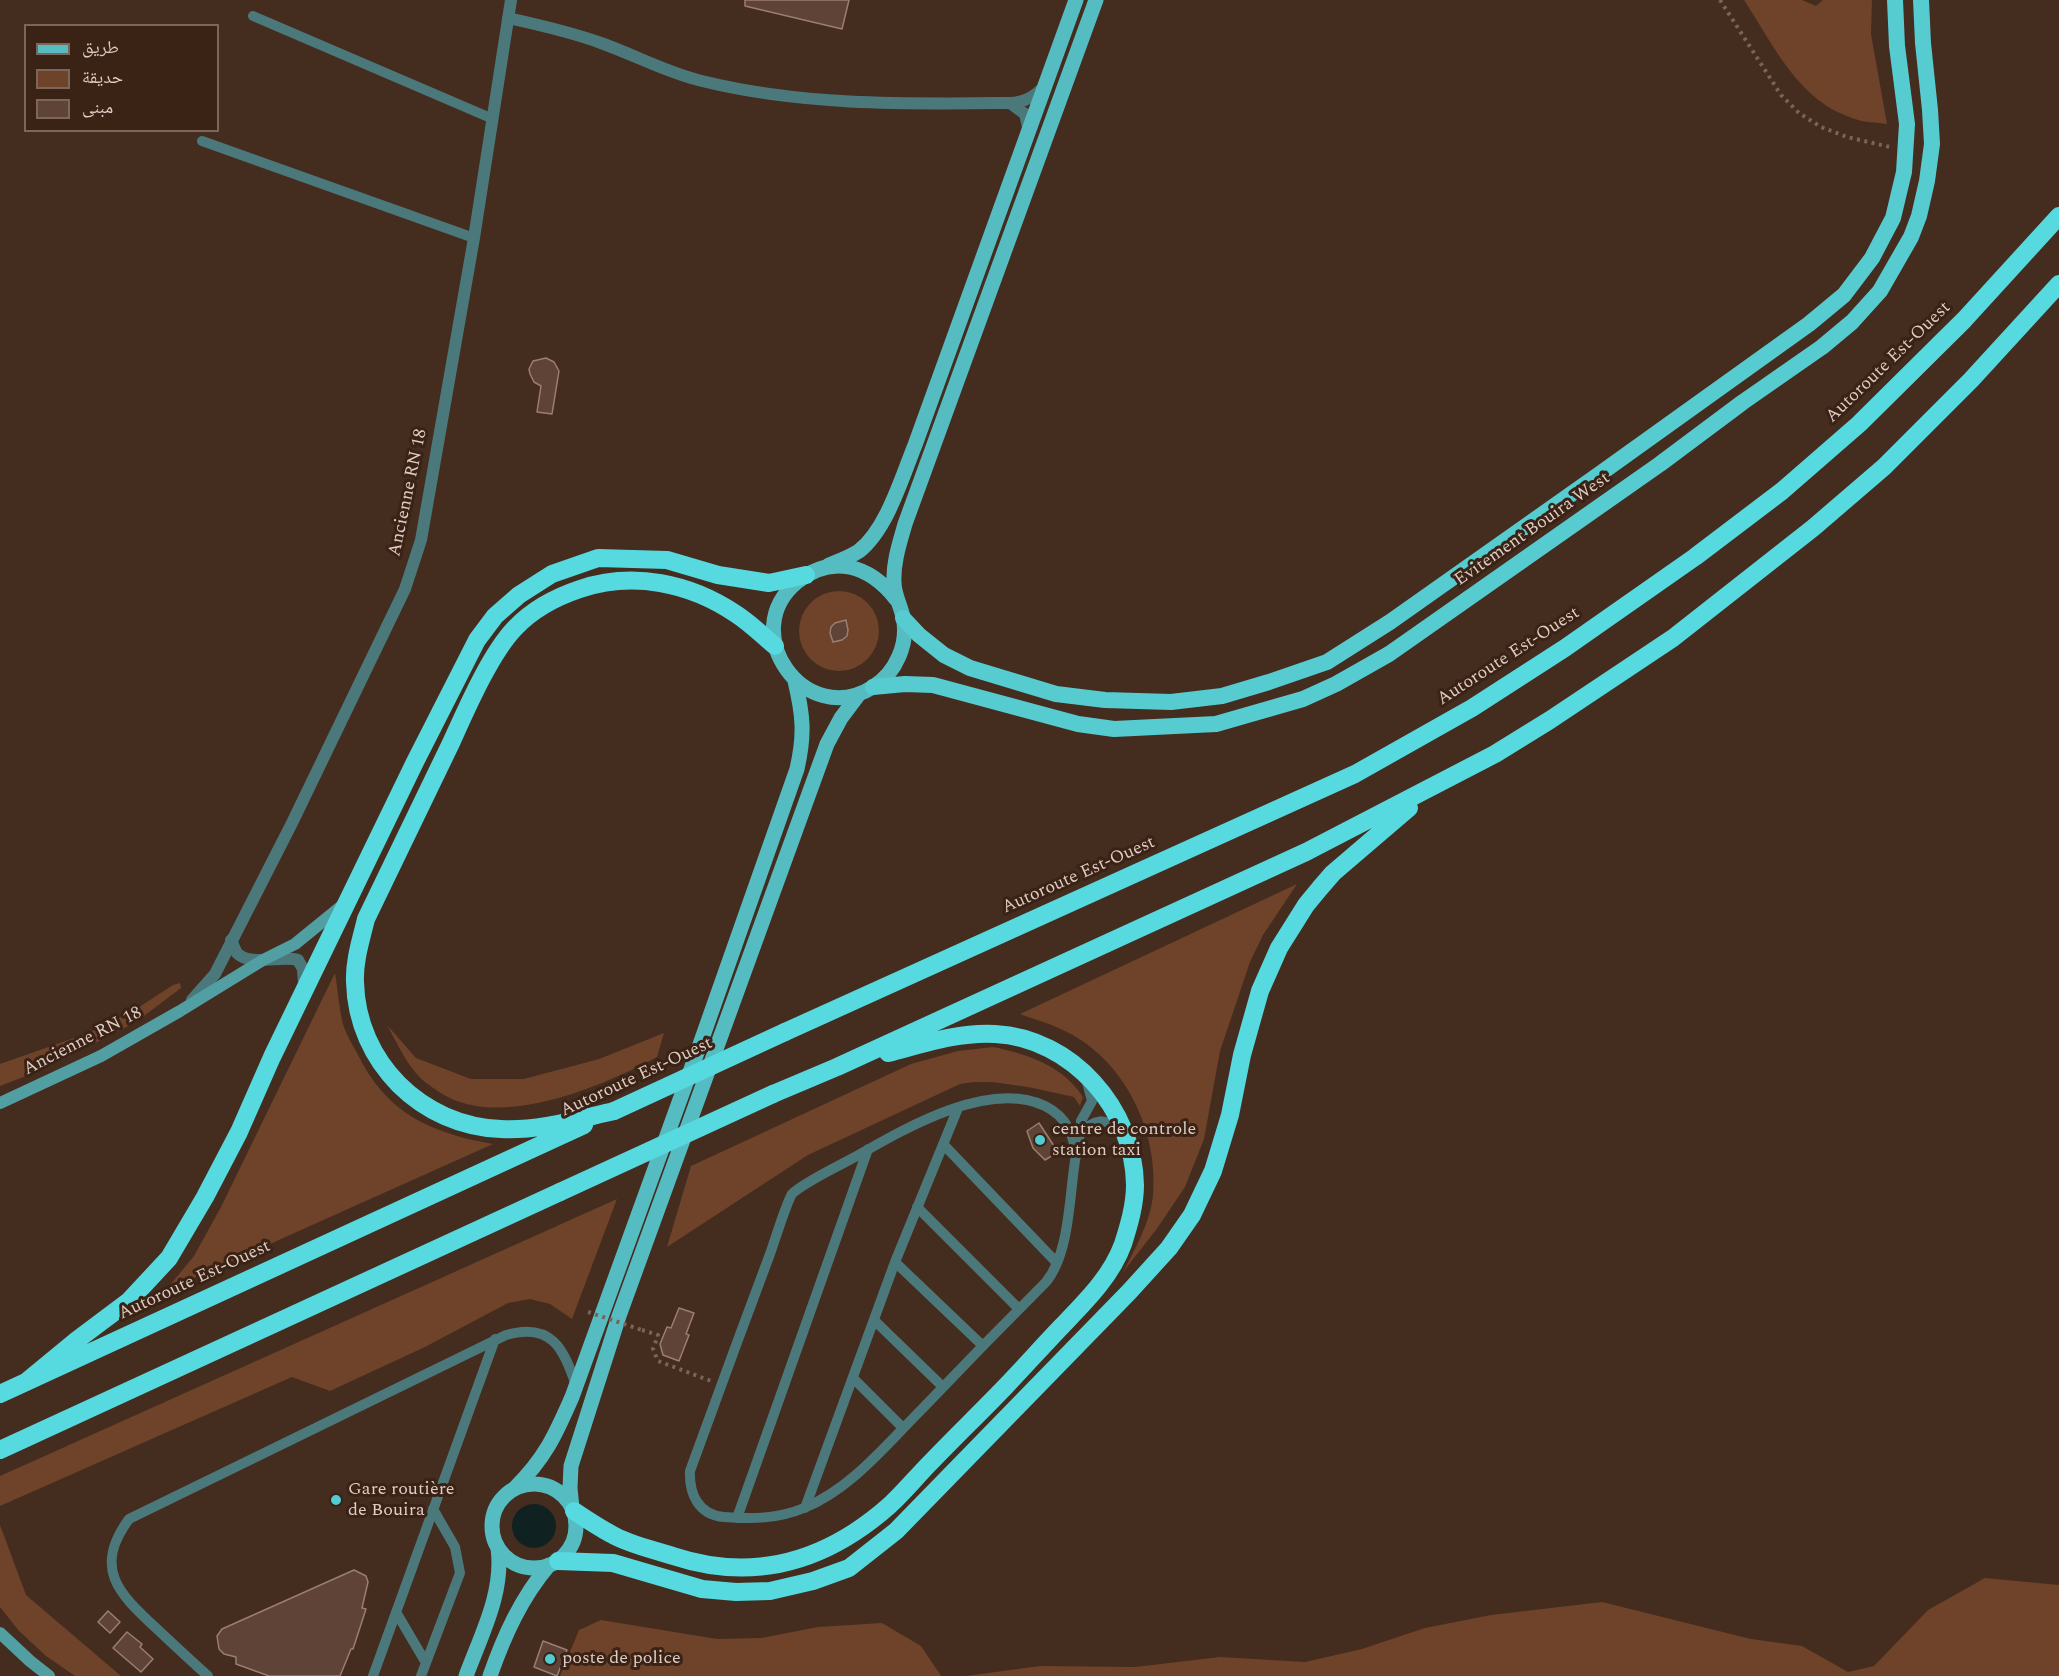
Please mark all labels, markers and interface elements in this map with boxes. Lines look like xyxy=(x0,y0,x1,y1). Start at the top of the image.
legend xyxy=(24,24,219,132)
text: طريق xyxy=(82,34,119,61)
text: حديقة xyxy=(82,64,123,91)
text: مبنى xyxy=(82,94,113,121)
street label: Autoroute Est-Ouest xyxy=(1822,298,1956,428)
street label: Ancienne RN 18 xyxy=(385,427,433,559)
street label: Evitement Bouira West xyxy=(1451,468,1615,592)
street label: Autoroute Est-Ouest xyxy=(1434,603,1584,711)
street label: Autoroute Est-Ouest xyxy=(999,833,1159,919)
street label: Ancienne RN 18 xyxy=(20,1003,146,1081)
street label: Autoroute Est-Ouest xyxy=(558,1033,716,1123)
place label: centre de controle station taxi xyxy=(1052,1119,1196,1162)
marker: centre de controle station taxi xyxy=(1033,1133,1047,1147)
street label: Autoroute Est-Ouest xyxy=(116,1236,274,1326)
place label: Gare routière de Bouira xyxy=(348,1479,455,1522)
marker: Gare routière de Bouira xyxy=(329,1493,343,1507)
place label: poste de police xyxy=(562,1648,681,1670)
marker: poste de police xyxy=(543,1652,557,1666)

